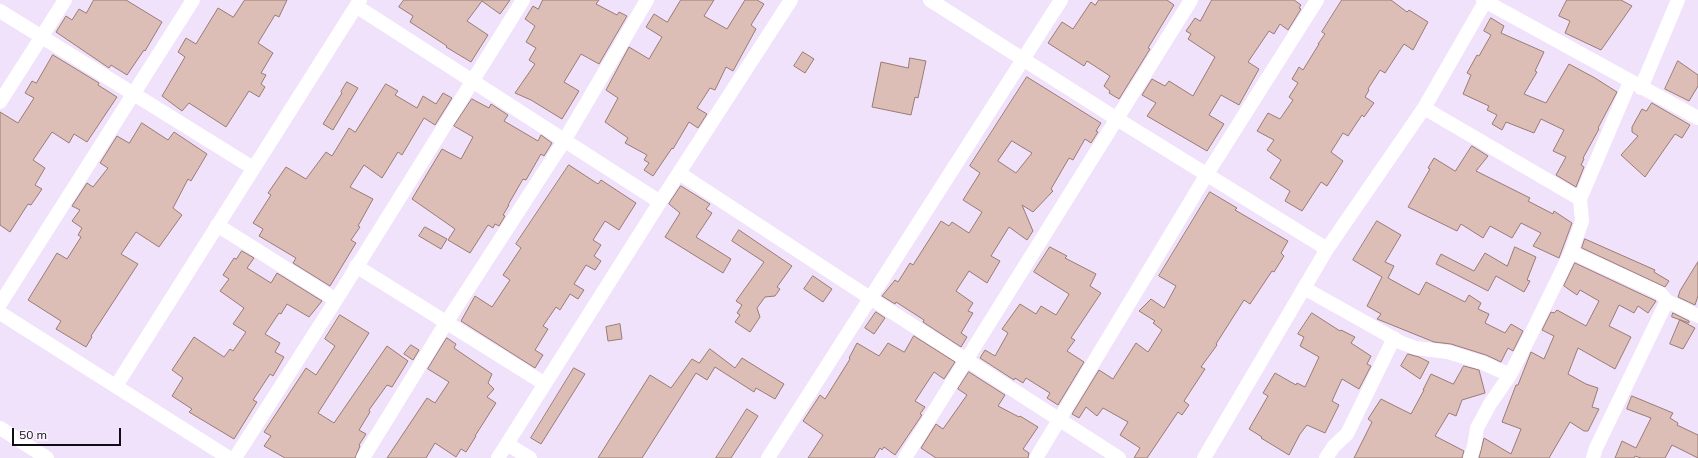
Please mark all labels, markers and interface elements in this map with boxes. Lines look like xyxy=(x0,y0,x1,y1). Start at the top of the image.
scale bar xyxy=(14,420,123,446)
text: 50 m xyxy=(19,427,47,442)

